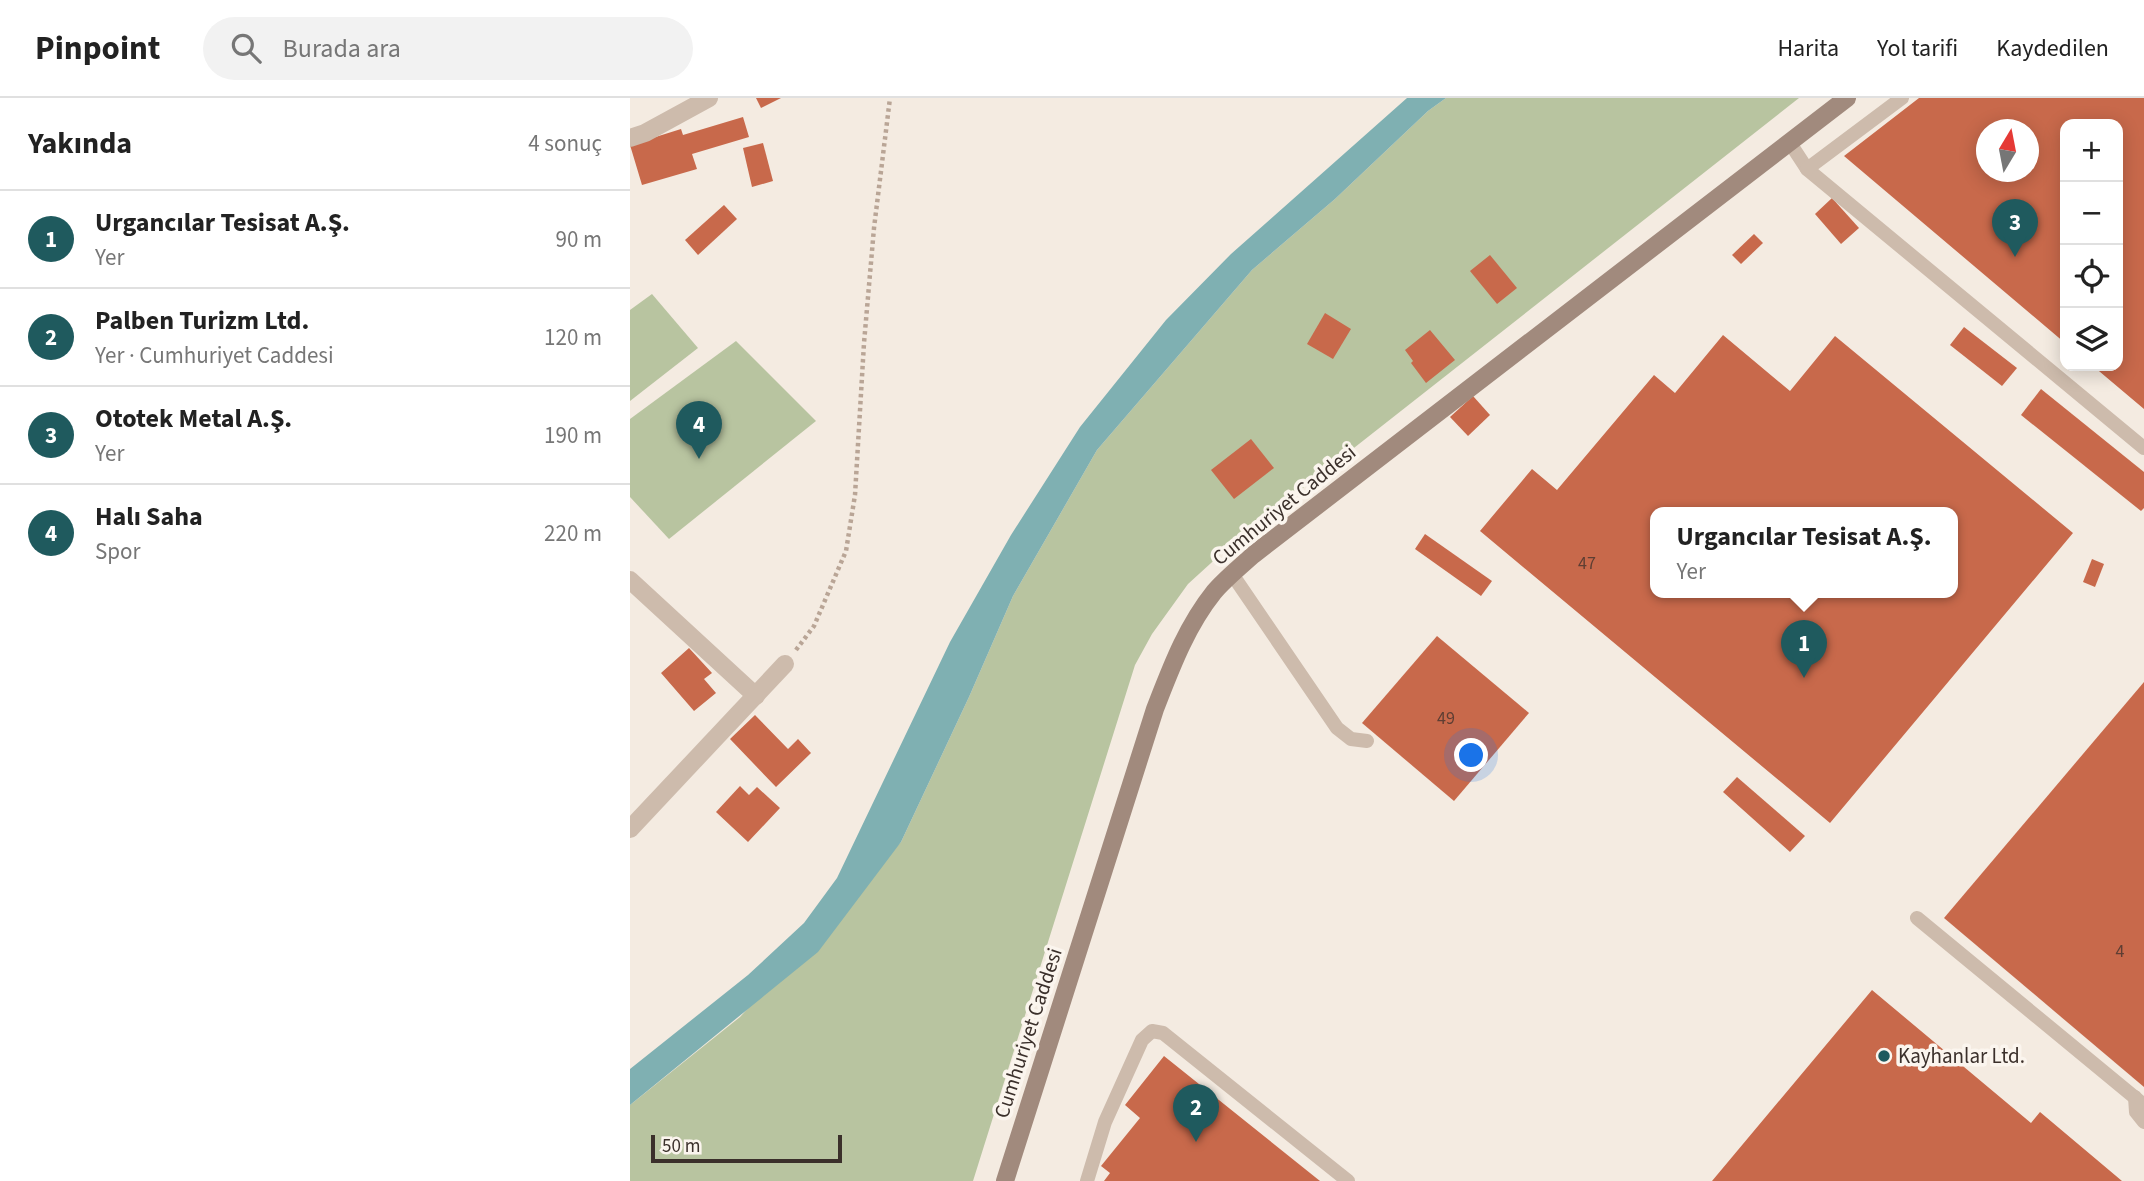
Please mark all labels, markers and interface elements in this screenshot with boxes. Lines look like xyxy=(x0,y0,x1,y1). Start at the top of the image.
search box xyxy=(203,17,693,80)
text: Pinpoint xyxy=(35,25,161,72)
icon: search xyxy=(227,29,265,67)
text: Burada ara xyxy=(283,30,401,67)
text: Harita xyxy=(1777,31,1839,66)
text: Yol tarifi xyxy=(1877,31,1958,66)
text: Kaydedilen xyxy=(1996,31,2109,66)
north arrow xyxy=(1976,119,2039,182)
map controls xyxy=(2060,119,2123,371)
button: + xyxy=(2060,119,2123,182)
text: Yakında xyxy=(28,122,132,165)
text: 4 sonuç xyxy=(528,127,602,160)
button: − xyxy=(2060,182,2123,245)
pin: 3 xyxy=(1992,199,2038,257)
text: Urgancılar Tesisat A.Ş. xyxy=(95,204,350,241)
text: 1 xyxy=(45,223,57,256)
text: 90 m xyxy=(555,223,602,256)
text: Yer xyxy=(95,241,124,274)
button: locate xyxy=(2060,245,2123,308)
text: Palben Turizm Ltd. xyxy=(95,302,309,339)
button: layers xyxy=(2060,308,2123,371)
text: 2 xyxy=(45,321,57,354)
text: 120 m xyxy=(544,321,602,354)
text: Yer · Cumhuriyet Caddesi xyxy=(95,339,334,372)
text: Ototek Metal A.Ş. xyxy=(95,400,292,437)
pin: 4 xyxy=(676,401,722,459)
text: 3 xyxy=(45,419,57,452)
text: 190 m xyxy=(544,419,602,452)
text: Yer xyxy=(95,437,124,470)
street label: Cumhuriyet Caddesi xyxy=(1206,438,1362,572)
text: Halı Saha xyxy=(95,498,203,535)
popup xyxy=(1650,507,1958,598)
text: 4 xyxy=(45,517,57,550)
text: 220 m xyxy=(544,517,602,550)
text: Urgancılar Tesisat A.Ş. xyxy=(1677,518,1931,555)
text: Spor xyxy=(95,535,141,568)
house number: 47 xyxy=(1578,551,1596,576)
text: Yer xyxy=(1677,555,1706,588)
pin: 1 xyxy=(1781,620,1827,678)
house number: 49 xyxy=(1437,706,1455,731)
your location xyxy=(1454,738,1488,772)
house number: 4 xyxy=(2116,939,2125,964)
street label: Cumhuriyet Caddesi xyxy=(986,944,1070,1122)
place label: Kayhanlar Ltd. xyxy=(1898,1041,2025,1071)
marker: Kayhanlar Ltd. xyxy=(1876,1048,1892,1064)
pin: 2 xyxy=(1173,1084,1219,1142)
scale bar xyxy=(651,1132,842,1164)
text: 50 m xyxy=(662,1133,700,1160)

